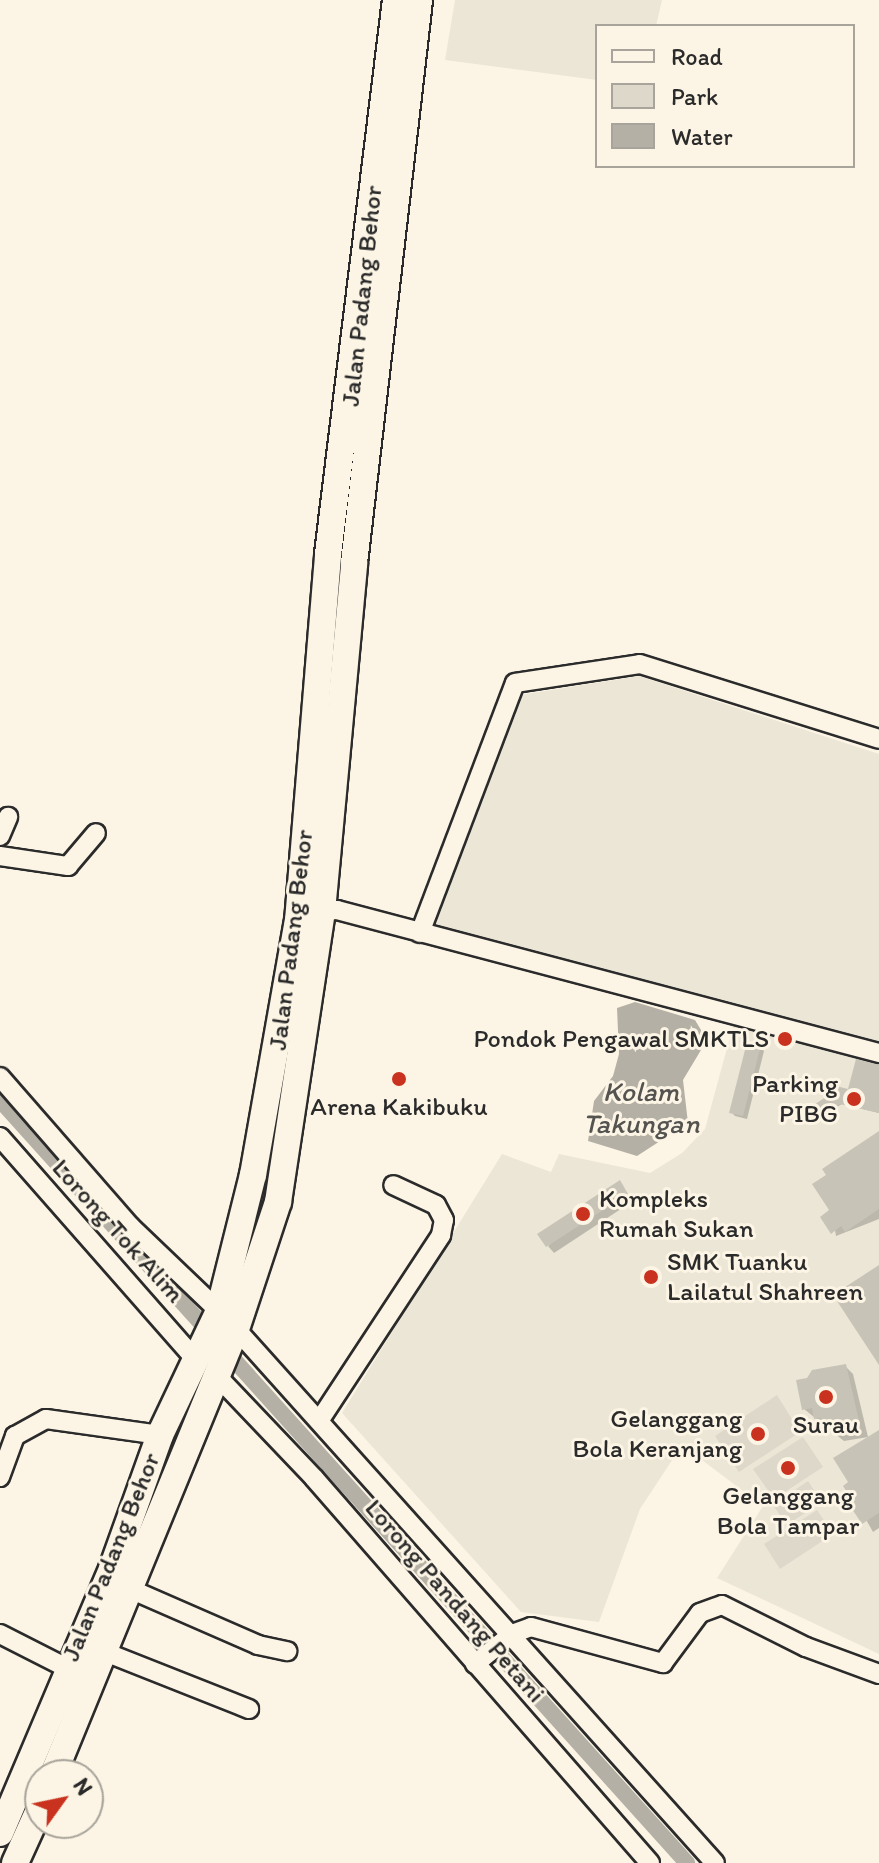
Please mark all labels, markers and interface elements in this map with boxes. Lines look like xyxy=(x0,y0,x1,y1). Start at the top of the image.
legend xyxy=(595,24,855,168)
text: Road xyxy=(671,42,723,71)
text: Park xyxy=(671,82,718,111)
text: Water xyxy=(671,122,733,151)
street label: Jalan Padang Behor xyxy=(335,185,389,407)
street label: Jalan Padang Behor xyxy=(262,829,320,1051)
place label: Pondok Pengawal SMKTLS xyxy=(474,1023,769,1055)
marker: Pondok Pengawal SMKTLS xyxy=(776,1030,794,1048)
place label: Parking PIBG xyxy=(752,1068,838,1130)
marker: Arena Kakibuku xyxy=(390,1070,408,1088)
water label: Kolam Takungan xyxy=(583,1074,699,1140)
marker: Parking PIBG xyxy=(845,1090,863,1108)
place label: Arena Kakibuku xyxy=(310,1091,488,1123)
street label: Lorong Tok Alim xyxy=(46,1154,190,1308)
place label: Kompleks Rumah Sukan xyxy=(599,1183,752,1244)
marker: Kompleks Rumah Sukan xyxy=(574,1205,592,1223)
place label: SMK Tuanku Lailatul Shahreen xyxy=(667,1246,864,1308)
marker: SMK Tuanku Lailatul Shahreen xyxy=(642,1268,660,1286)
marker: Surau xyxy=(817,1388,835,1406)
place label: Gelanggang Bola Keranjang xyxy=(572,1403,742,1464)
place label: Surau xyxy=(793,1409,859,1441)
marker: Gelanggang Bola Keranjang xyxy=(749,1425,767,1443)
street label: Jalan Padang Behor xyxy=(55,1449,167,1665)
marker: Gelanggang Bola Tampar xyxy=(779,1459,797,1477)
place label: Gelanggang Bola Tampar xyxy=(718,1480,858,1542)
street label: Lorong Pandang Petani xyxy=(359,1494,551,1708)
north arrow xyxy=(24,1759,104,1839)
text: N xyxy=(67,1773,98,1800)

